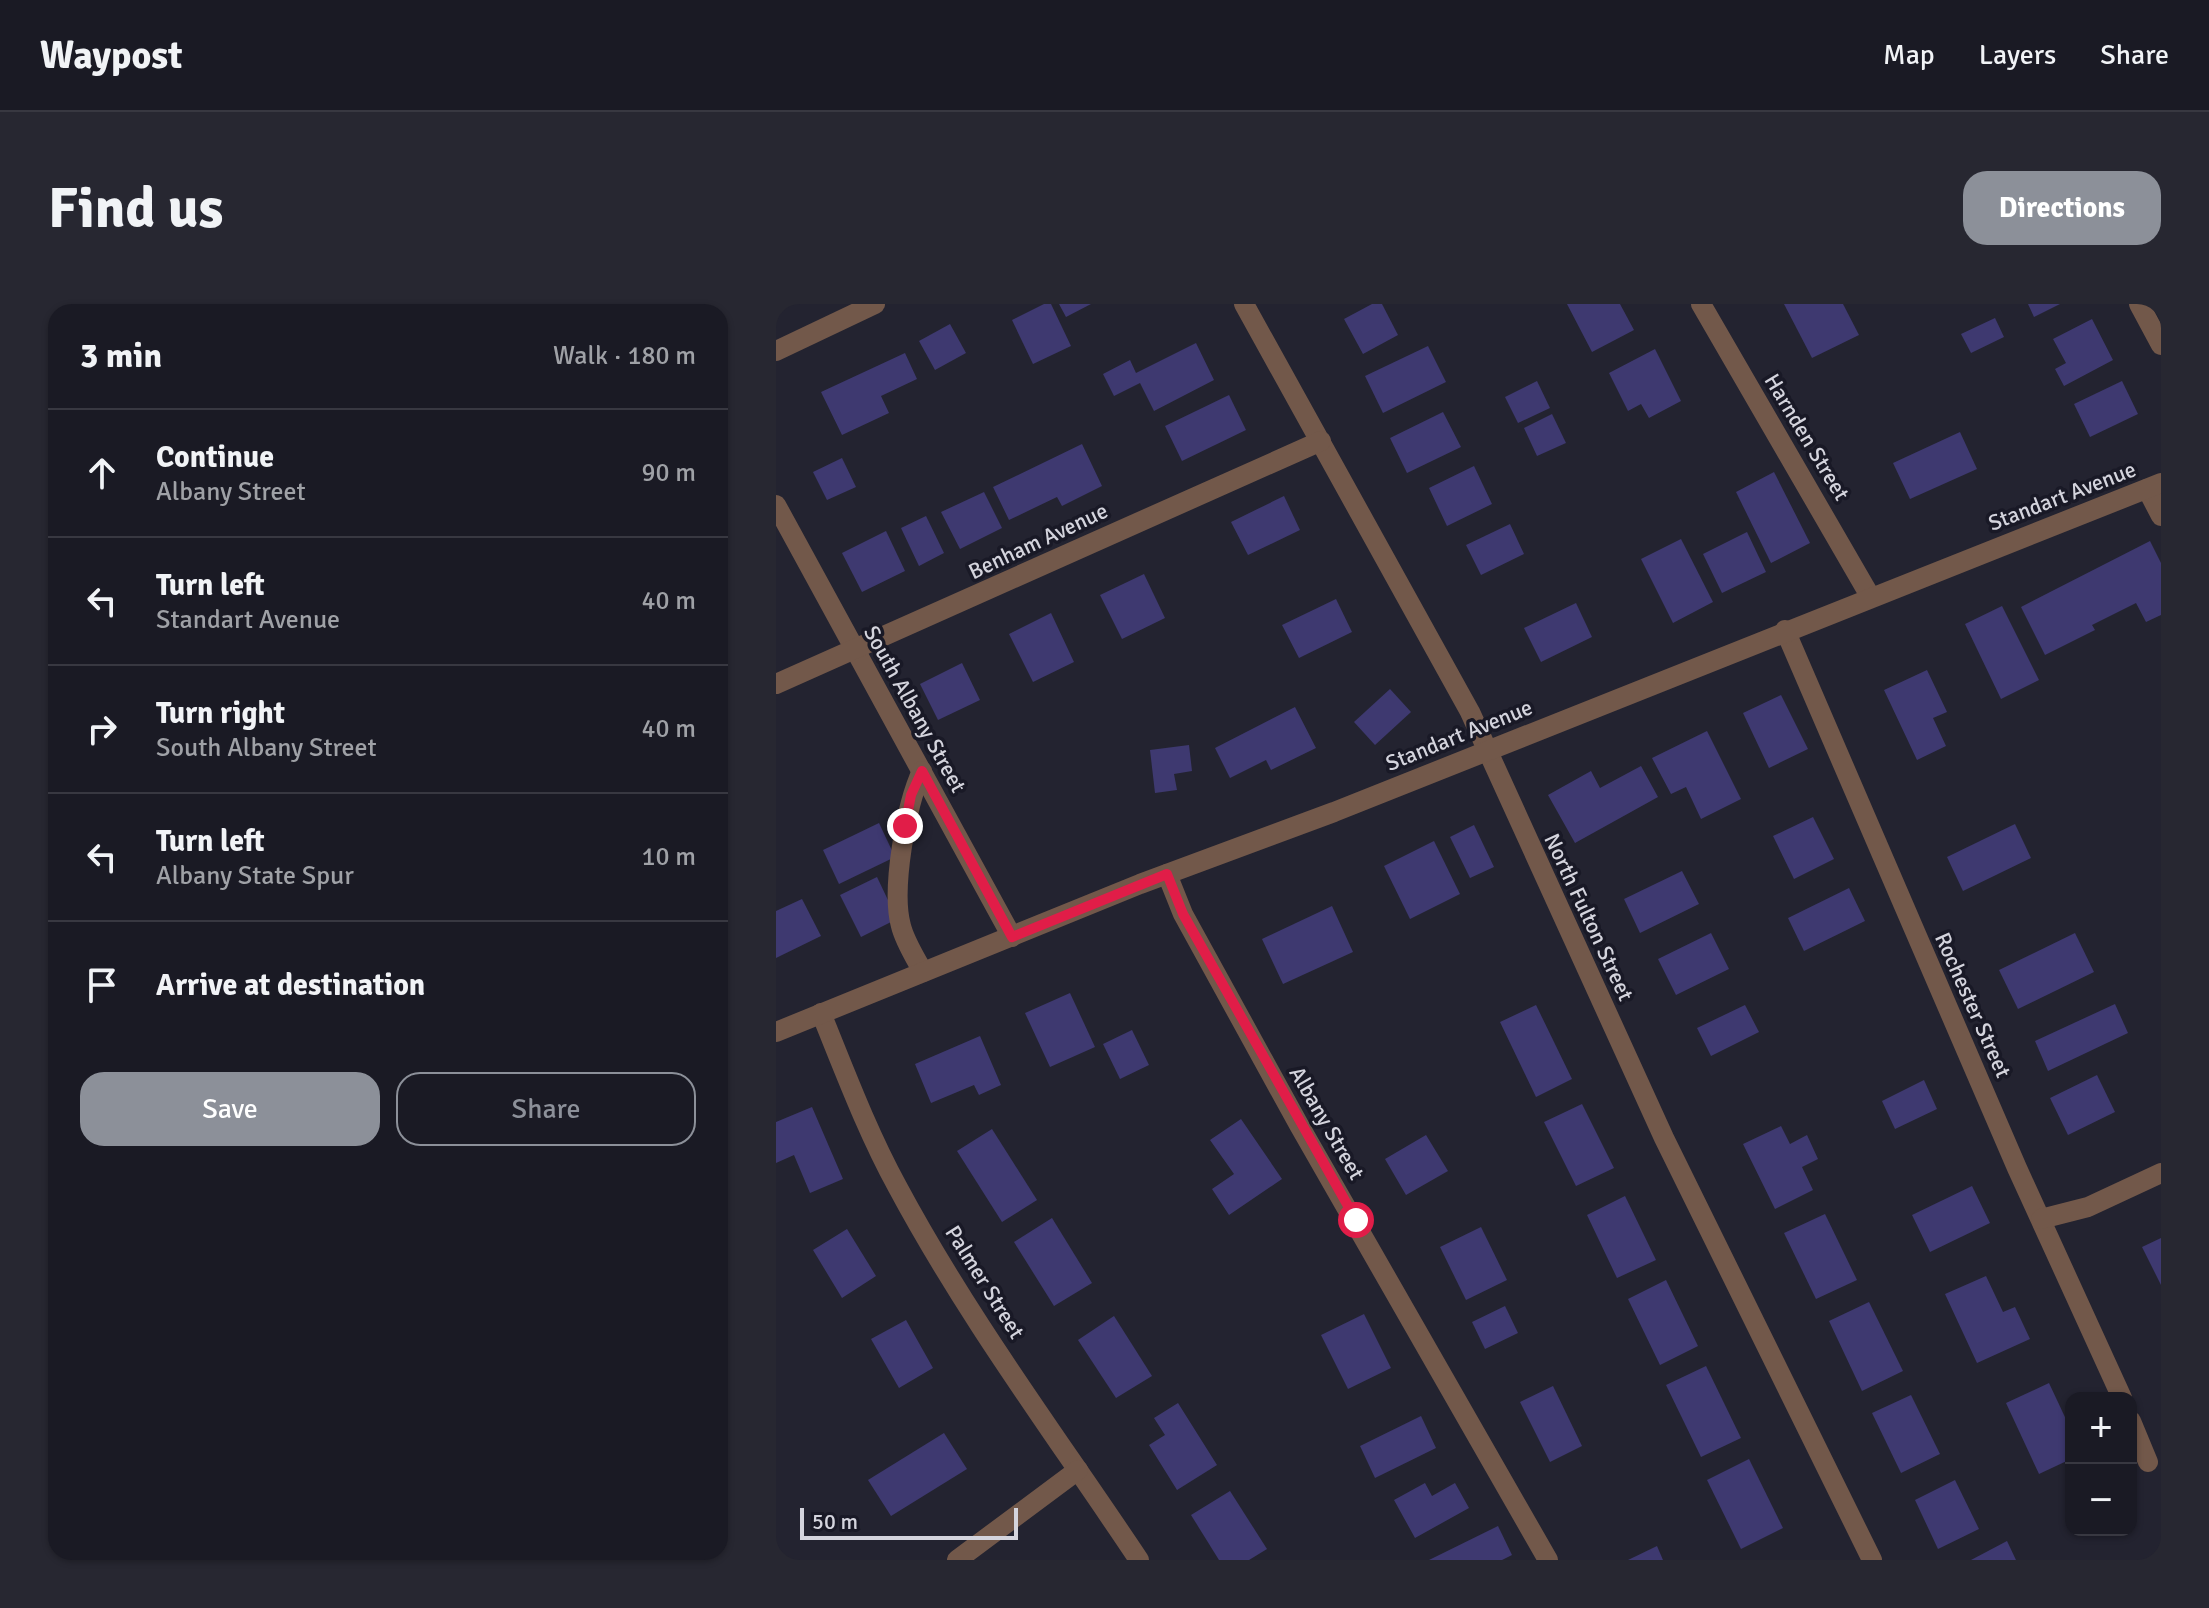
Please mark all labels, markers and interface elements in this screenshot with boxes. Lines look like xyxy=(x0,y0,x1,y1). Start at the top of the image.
text: Waypost xyxy=(40,32,182,79)
text: Map xyxy=(1883,38,1935,72)
text: Layers xyxy=(1979,38,2056,72)
text: Share xyxy=(2100,38,2169,72)
button: Directions xyxy=(1963,171,2161,245)
text: Find us xyxy=(48,174,223,243)
text: 3 min xyxy=(80,335,162,377)
text: Walk · 180 m xyxy=(553,340,696,372)
street label: Harnden Street xyxy=(1759,369,1856,505)
text: Continue xyxy=(156,439,274,476)
icon: ahead xyxy=(80,451,124,495)
street label: Standart Avenue xyxy=(1984,455,2140,537)
text: 90 m xyxy=(641,457,696,489)
text: Albany Street xyxy=(156,476,306,508)
street label: Benham Avenue xyxy=(964,497,1112,585)
text: Turn left xyxy=(156,567,265,604)
icon: left xyxy=(80,579,124,623)
text: 40 m xyxy=(641,585,696,617)
text: Standart Avenue xyxy=(156,604,340,636)
street label: South Albany Street xyxy=(858,621,972,797)
street label: Standart Avenue xyxy=(1382,693,1536,777)
text: Turn right xyxy=(156,695,285,732)
icon: right xyxy=(80,707,124,751)
text: 40 m xyxy=(641,713,696,745)
text: South Albany Street xyxy=(156,732,377,764)
route end xyxy=(887,808,923,844)
text: Turn left xyxy=(156,823,265,860)
street label: North Fulton Street xyxy=(1538,829,1640,1005)
icon: left xyxy=(80,835,124,879)
text: 10 m xyxy=(641,841,696,873)
text: Albany State Spur xyxy=(156,860,354,892)
street label: Rochester Street xyxy=(1929,928,2017,1082)
icon: arrive xyxy=(80,963,124,1007)
text: Arrive at destination xyxy=(156,967,425,1004)
street label: Albany Street xyxy=(1284,1061,1370,1185)
button: Save xyxy=(80,1072,380,1146)
button: Share xyxy=(396,1072,696,1146)
route start xyxy=(1338,1202,1374,1238)
street label: Palmer Street xyxy=(940,1220,1031,1344)
map controls xyxy=(2065,1392,2137,1536)
button: + xyxy=(2065,1392,2137,1464)
button: − xyxy=(2065,1464,2137,1536)
scale bar xyxy=(800,1504,1018,1540)
text: 50 m xyxy=(812,1508,858,1535)

